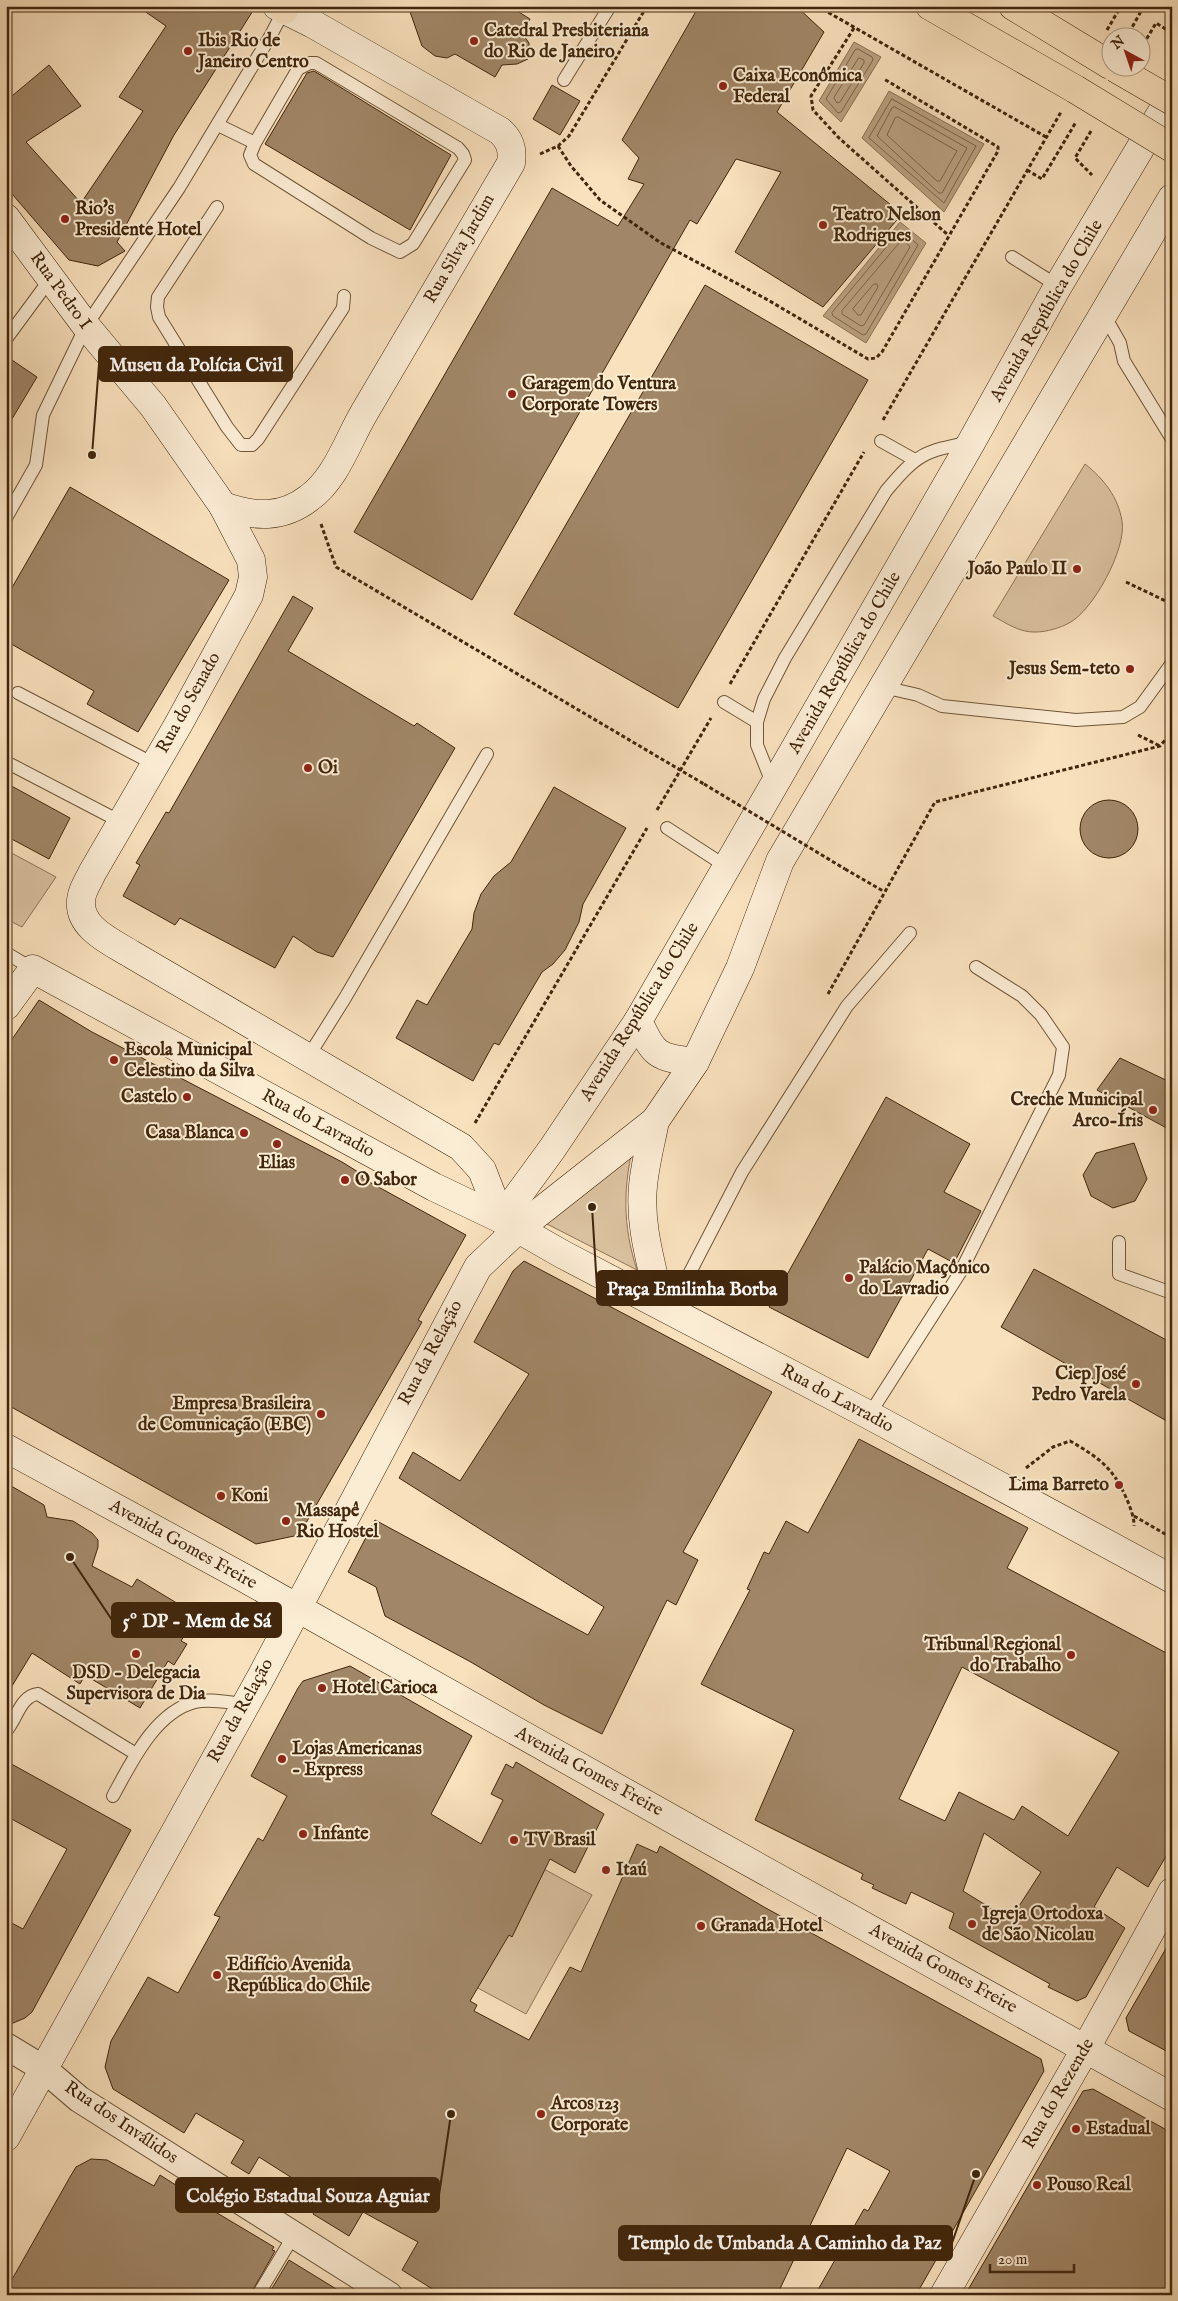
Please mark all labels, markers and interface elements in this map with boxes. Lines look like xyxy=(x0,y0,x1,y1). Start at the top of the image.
place label: Catedral Presbiteriana do Rio de Janeiro xyxy=(484,20,650,64)
north arrow xyxy=(1100,28,1150,78)
place label: Ibis Rio de Janeiro Centro xyxy=(196,30,309,74)
text: N xyxy=(1107,32,1129,54)
marker: Catedral Presbiteriana do Rio de Janeiro xyxy=(468,35,480,47)
marker: Ibis Rio de Janeiro Centro xyxy=(182,45,194,57)
place label: Caixa Econômica Federal xyxy=(733,65,863,109)
marker: Caixa Econômica Federal xyxy=(717,80,729,92)
street label: Rua Silva Jardim xyxy=(419,190,501,308)
place label: Rio's Presidente Hotel xyxy=(75,198,202,242)
place label: Teatro Nelson Rodrigues xyxy=(832,204,941,248)
marker: Rio's Presidente Hotel xyxy=(59,213,71,225)
street label: Avenida República do Chile xyxy=(985,216,1109,407)
marker: Teatro Nelson Rodrigues xyxy=(817,219,829,231)
street label: Rua Pedro I xyxy=(24,248,96,335)
callout: Museu da Polícia Civil xyxy=(99,347,292,381)
text: Museu da Polícia Civil xyxy=(109,354,283,378)
place label: Garagem do Ventura Corporate Towers xyxy=(522,373,677,417)
marker: Garagem do Ventura Corporate Towers xyxy=(506,388,518,400)
place label: João Paulo II xyxy=(966,558,1067,581)
marker: João Paulo II xyxy=(1071,563,1083,575)
street label: Avenida República do Chile xyxy=(783,568,907,759)
street label: Rua do Senado xyxy=(152,648,226,758)
place label: Jesus Sem-teto xyxy=(1007,658,1120,681)
marker: Jesus Sem-teto xyxy=(1124,663,1136,675)
place label: Oi xyxy=(318,757,338,780)
marker: Oi xyxy=(302,762,314,774)
street label: Avenida República do Chile xyxy=(575,918,705,1107)
place label: Escola Municipal Celestino da Silva xyxy=(124,1039,256,1083)
marker: Escola Municipal Celestino da Silva xyxy=(108,1054,120,1066)
street label: Rua do Lavradio xyxy=(258,1085,379,1164)
place label: Castelo xyxy=(121,1086,177,1109)
place label: Creche Municipal Arco-Íris xyxy=(1011,1089,1144,1133)
marker: Castelo xyxy=(181,1091,193,1103)
marker: Creche Municipal Arco-Íris xyxy=(1147,1104,1159,1116)
place label: Casa Blanca xyxy=(146,1122,235,1145)
marker: Casa Blanca xyxy=(238,1127,250,1139)
marker: Elias xyxy=(271,1138,283,1150)
place label: Elias xyxy=(259,1152,296,1175)
place label: O Sabor xyxy=(355,1169,417,1192)
marker: O Sabor xyxy=(339,1174,351,1186)
place label: Palácio Maçônico do Lavradio xyxy=(859,1257,990,1301)
callout: Praça Emilinha Borba xyxy=(597,1271,787,1305)
marker: Palácio Maçônico do Lavradio xyxy=(843,1272,855,1284)
text: Praça Emilinha Borba xyxy=(607,1278,778,1302)
street label: Rua da Relação xyxy=(394,1296,468,1409)
street label: Rua do Lavradio xyxy=(777,1360,898,1439)
place label: Ciep José Pedro Varela xyxy=(1032,1363,1127,1407)
marker: Ciep José Pedro Varela xyxy=(1130,1378,1142,1390)
place label: Empresa Brasileira de Comunicação (EBC) xyxy=(138,1393,312,1437)
marker: Empresa Brasileira de Comunicação (EBC) xyxy=(315,1408,327,1420)
place label: Lima Barreto xyxy=(1009,1474,1109,1497)
marker: Lima Barreto xyxy=(1113,1479,1125,1491)
place label: Koni xyxy=(231,1485,268,1508)
marker: Koni xyxy=(215,1490,227,1502)
street label: Avenida Gomes Freire xyxy=(104,1494,261,1595)
place label: Massapê Rio Hostel xyxy=(296,1500,380,1544)
marker: Massapê Rio Hostel xyxy=(280,1515,292,1527)
callout: 5º DP - Mem de Sá xyxy=(112,1603,281,1637)
text: 5º DP - Mem de Sá xyxy=(123,1610,272,1634)
place label: Tribunal Regional do Trabalho xyxy=(924,1634,1062,1678)
marker: DSD - Delegacia Supervisora de Dia xyxy=(130,1648,142,1660)
marker: Tribunal Regional do Trabalho xyxy=(1065,1649,1077,1661)
street label: Rua da Relação xyxy=(203,1655,279,1767)
place label: DSD - Delegacia Supervisora de Dia xyxy=(66,1662,207,1706)
place label: Hotel Carioca xyxy=(332,1677,439,1700)
marker: Hotel Carioca xyxy=(316,1682,328,1694)
street label: Avenida Gomes Freire xyxy=(510,1721,667,1822)
place label: Lojas Americanas - Express xyxy=(292,1738,422,1782)
marker: Lojas Americanas - Express xyxy=(276,1753,288,1765)
place label: Infante xyxy=(313,1823,369,1846)
marker: Infante xyxy=(297,1828,309,1840)
place label: TV Brasil xyxy=(523,1829,597,1852)
marker: TV Brasil xyxy=(508,1834,520,1846)
place label: Itaú xyxy=(616,1859,648,1882)
marker: Itaú xyxy=(600,1864,612,1876)
place label: Igreja Ortodoxa de São Nicolau xyxy=(982,1903,1105,1947)
place label: Granada Hotel xyxy=(711,1915,824,1938)
street label: Avenida Gomes Freire xyxy=(864,1918,1021,2019)
marker: Igreja Ortodoxa de São Nicolau xyxy=(966,1918,978,1930)
marker: Granada Hotel xyxy=(695,1920,707,1932)
place label: Edifício Avenida República do Chile xyxy=(227,1954,371,1998)
marker: Edifício Avenida República do Chile xyxy=(211,1969,223,1981)
street label: Rua do Rezende xyxy=(1018,2035,1100,2153)
street label: Rua dos Inválidos xyxy=(60,2076,182,2170)
place label: Arcos 123 Corporate xyxy=(550,2093,629,2137)
marker: Arcos 123 Corporate xyxy=(535,2108,547,2120)
place label: Estadual xyxy=(1086,2118,1151,2141)
marker: Estadual xyxy=(1070,2123,1082,2135)
place label: Pouso Real xyxy=(1047,2174,1132,2197)
callout: Colégio Estadual Souza Aguiar xyxy=(176,2178,439,2212)
marker: Pouso Real xyxy=(1031,2179,1043,2191)
text: Colégio Estadual Souza Aguiar xyxy=(186,2185,431,2209)
callout: Templo de Umbanda A Caminho da Paz xyxy=(619,2226,952,2260)
text: Templo de Umbanda A Caminho da Paz xyxy=(628,2232,942,2256)
scale bar xyxy=(990,2241,1074,2273)
text: 20 m xyxy=(998,2250,1028,2269)

